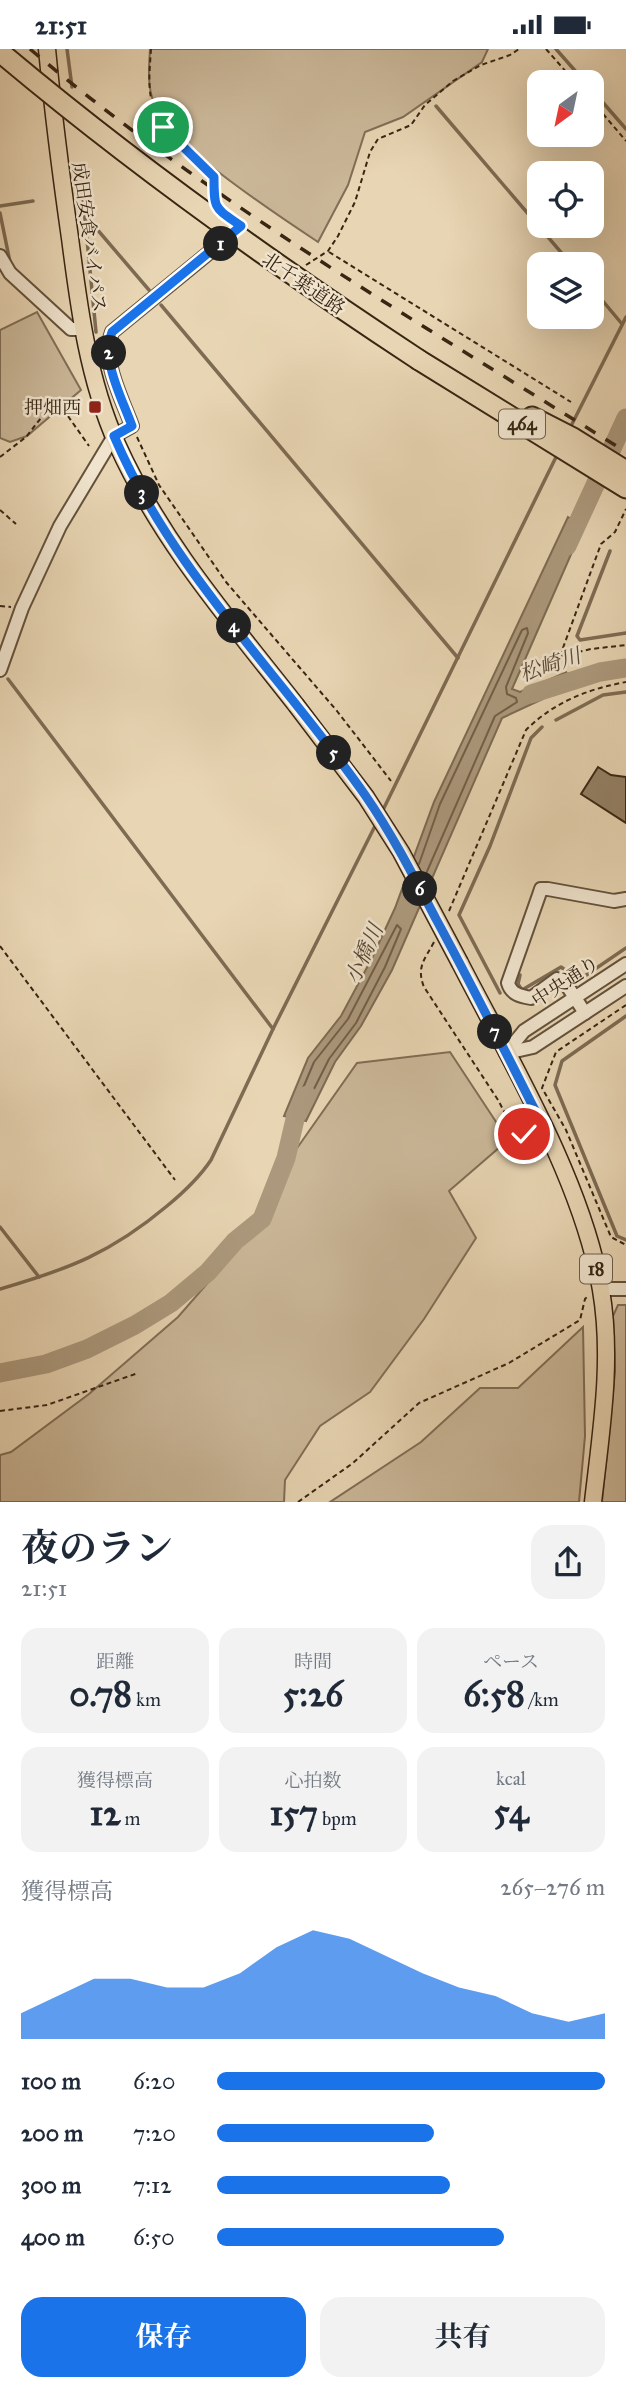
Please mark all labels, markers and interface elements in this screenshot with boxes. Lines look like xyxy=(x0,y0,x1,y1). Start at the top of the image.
text: 21:51 xyxy=(35,9,87,41)
north arrow xyxy=(527,70,604,147)
map controls xyxy=(527,70,604,329)
pin xyxy=(133,97,193,157)
icon: arrive xyxy=(144,108,182,146)
street label: 成田安食バイパス xyxy=(68,160,111,314)
button: locate xyxy=(527,161,604,238)
pin: 1 xyxy=(204,227,238,261)
text: 1 xyxy=(217,232,224,255)
street label: 北千葉道路 xyxy=(258,247,350,320)
button: layers xyxy=(527,252,604,329)
pin: 2 xyxy=(92,335,126,371)
text: 2 xyxy=(104,341,113,364)
place label: 押畑西 xyxy=(24,396,81,419)
marker: 押畑西 xyxy=(87,399,103,415)
road number: 464 xyxy=(499,409,545,439)
pin: 3 xyxy=(124,475,160,511)
text: 3 xyxy=(138,481,145,504)
pin: 4 xyxy=(216,609,252,643)
text: 4 xyxy=(228,614,239,637)
water label: 松崎川 xyxy=(516,642,586,688)
pin: 5 xyxy=(316,735,352,771)
text: 5 xyxy=(329,741,338,764)
pin: 6 xyxy=(402,871,438,907)
text: 6 xyxy=(415,877,424,900)
water label: 小橋川 xyxy=(339,918,390,988)
street label: 中央通り xyxy=(527,951,603,1012)
pin: 7 xyxy=(477,1014,512,1049)
text: 7 xyxy=(489,1020,500,1043)
pin xyxy=(494,1104,554,1164)
icon: check xyxy=(505,1115,543,1153)
road number: 18 xyxy=(580,1254,612,1283)
text: 夜のラン xyxy=(21,1525,173,1571)
button: share xyxy=(531,1525,605,1599)
text: 21:51 xyxy=(21,1574,67,1602)
text: 距離 xyxy=(96,1650,134,1673)
text: 時間 xyxy=(294,1650,332,1673)
text: ペース xyxy=(483,1650,539,1673)
text: 0.78 xyxy=(69,1673,132,1716)
text: 5:26 xyxy=(283,1673,343,1716)
text: 6:58 xyxy=(463,1673,525,1716)
text: km xyxy=(132,1688,161,1711)
text: /km xyxy=(525,1688,559,1711)
text: kcal xyxy=(496,1767,526,1790)
text: 獲得標高 xyxy=(77,1769,153,1792)
text: 心拍数 xyxy=(284,1769,342,1792)
text: 54 xyxy=(494,1790,528,1833)
text: 12 xyxy=(89,1792,121,1835)
text: 157 xyxy=(269,1792,318,1835)
text: m xyxy=(121,1807,141,1830)
text: bpm xyxy=(318,1807,357,1830)
text: 265–276 m xyxy=(500,1873,605,1901)
text: 獲得標高 xyxy=(21,1877,113,1905)
text: 100 m xyxy=(21,2067,81,2095)
text: 6:20 xyxy=(133,2067,175,2095)
text: 200 m xyxy=(21,2119,83,2147)
text: 7:20 xyxy=(133,2119,176,2147)
text: 300 m xyxy=(21,2171,81,2199)
text: 7:12 xyxy=(133,2171,172,2199)
text: 400 m xyxy=(21,2223,85,2251)
text: 6:50 xyxy=(133,2223,175,2251)
button: 保存 xyxy=(21,2297,306,2377)
button: 共有 xyxy=(320,2297,605,2377)

